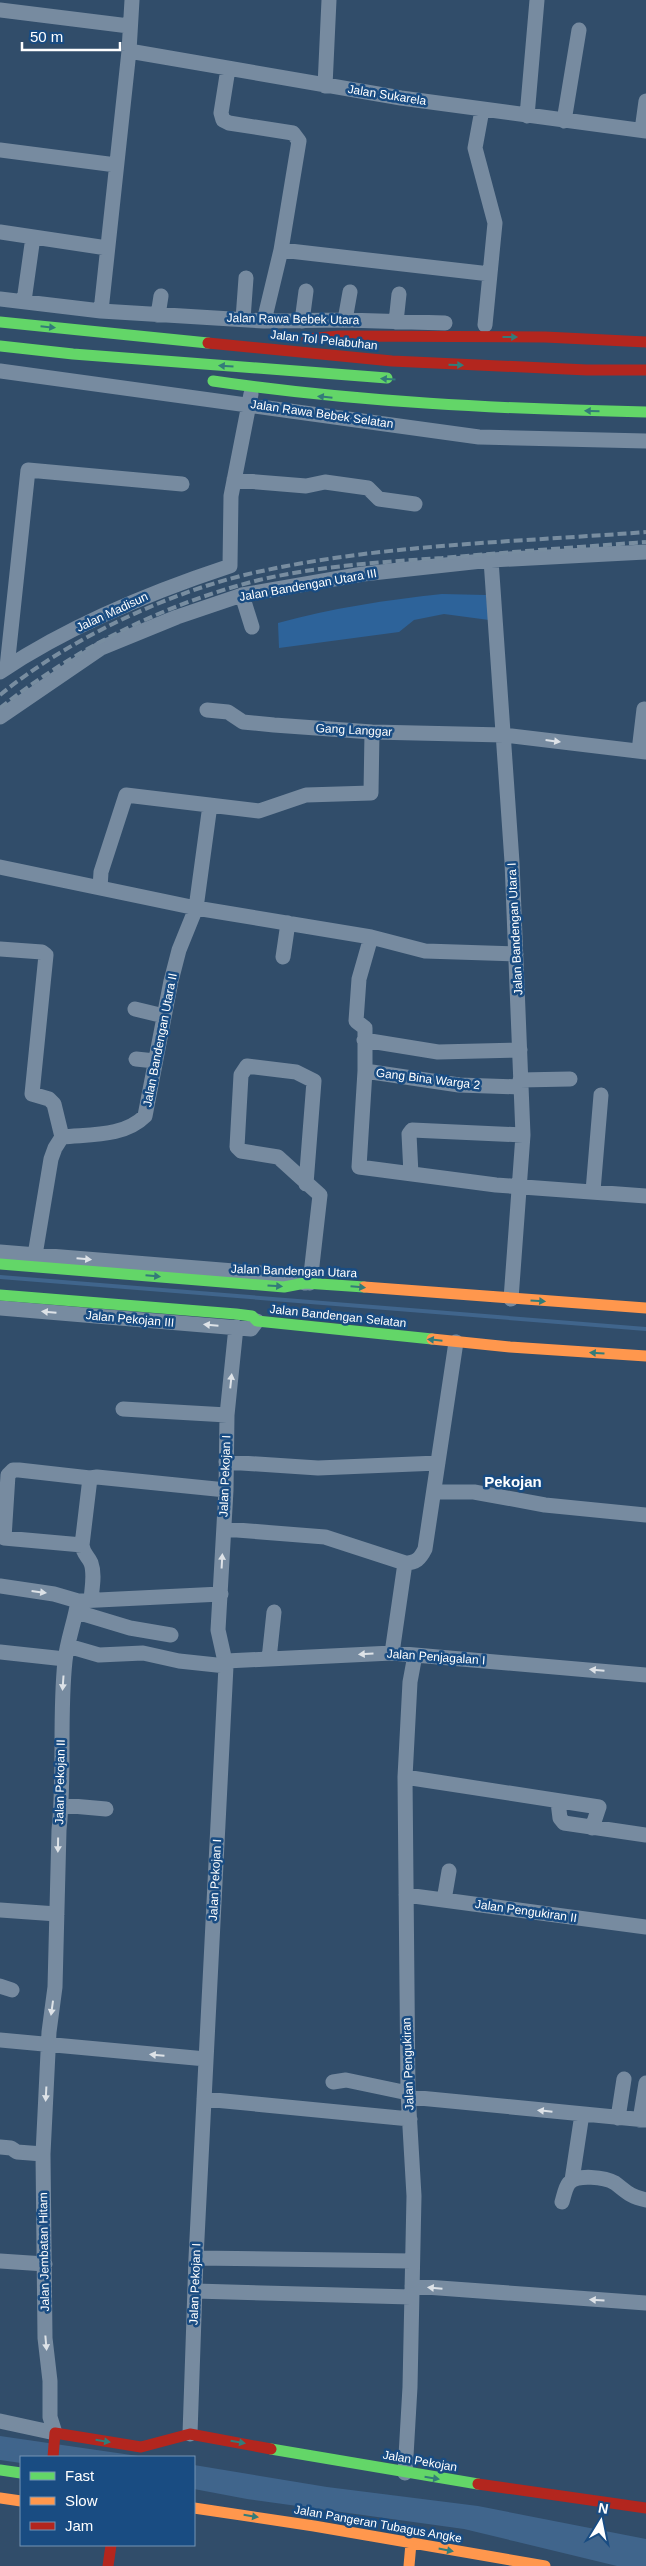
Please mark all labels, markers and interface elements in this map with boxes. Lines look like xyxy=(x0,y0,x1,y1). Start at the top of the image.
scale bar xyxy=(22,20,120,52)
text: 50 m xyxy=(30,28,63,45)
street label: Jalan Sukarela xyxy=(347,82,428,108)
street label: Jalan Rawa Bebek Utara xyxy=(227,311,360,327)
one-way arrow xyxy=(41,323,57,331)
street label: Jalan Tol Pelabuhan xyxy=(270,327,378,353)
one-way arrow xyxy=(502,333,518,341)
one-way arrow xyxy=(449,361,465,369)
one-way arrow xyxy=(217,362,233,370)
one-way arrow xyxy=(379,374,395,382)
one-way arrow xyxy=(317,393,333,401)
street label: Jalan Rawa Bebek Selatan xyxy=(250,397,394,431)
one-way arrow xyxy=(584,407,600,415)
street label: Jalan Bandengan Utara III xyxy=(238,566,378,604)
street label: Jalan Madisun xyxy=(74,589,150,635)
street label: Gang Langgar xyxy=(315,721,393,739)
one-way arrow xyxy=(545,737,561,745)
street label: Jalan Bandengan Utara I xyxy=(505,862,525,996)
street label: Jalan Bandengan Utara II xyxy=(140,972,180,1108)
street label: Gang Bina Warga 2 xyxy=(375,1066,481,1092)
one-way arrow xyxy=(76,1255,92,1263)
street label: Jalan Bandengan Utara xyxy=(231,1262,358,1280)
one-way arrow xyxy=(146,1273,162,1281)
one-way arrow xyxy=(268,1282,284,1290)
one-way arrow xyxy=(351,1283,367,1291)
one-way arrow xyxy=(530,1297,546,1305)
street label: Jalan Bandengan Selatan xyxy=(269,1302,407,1330)
one-way arrow xyxy=(41,1308,57,1316)
street label: Jalan Pekojan III xyxy=(85,1308,175,1330)
one-way arrow xyxy=(203,1321,219,1329)
one-way arrow xyxy=(427,1335,443,1343)
one-way arrow xyxy=(589,1348,605,1356)
one-way arrow xyxy=(227,1373,235,1389)
street label: Jalan Pekojan I xyxy=(217,1435,233,1517)
district label: Pekojan xyxy=(484,1473,542,1490)
one-way arrow xyxy=(219,1553,227,1569)
one-way arrow xyxy=(32,1588,48,1596)
street label: Jalan Penjagalan I xyxy=(386,1647,486,1667)
one-way arrow xyxy=(357,1651,373,1659)
one-way arrow xyxy=(589,1666,605,1674)
one-way arrow xyxy=(59,1675,67,1691)
street label: Jalan Pekojan II xyxy=(52,1739,68,1825)
one-way arrow xyxy=(54,1838,62,1854)
street label: Jalan Pekojan I xyxy=(206,1839,224,1921)
street label: Jalan Pengukiran II xyxy=(474,1897,578,1925)
one-way arrow xyxy=(48,2000,56,2016)
street label: Jalan Pengukiran xyxy=(399,2017,417,2111)
one-way arrow xyxy=(149,2051,165,2059)
one-way arrow xyxy=(41,2086,49,2102)
one-way arrow xyxy=(537,2106,553,2114)
street label: Jalan Jembatan Hitam xyxy=(36,2192,52,2312)
street label: Jalan Pekojan I xyxy=(187,2243,203,2325)
one-way arrow xyxy=(427,2284,443,2292)
one-way arrow xyxy=(589,2296,605,2304)
one-way arrow xyxy=(42,2336,50,2352)
one-way arrow xyxy=(95,2437,111,2445)
one-way arrow xyxy=(230,2439,246,2447)
street label: Jalan Pekojan xyxy=(382,2448,458,2474)
legend xyxy=(20,2456,195,2546)
text: Fast xyxy=(65,2467,95,2484)
one-way arrow xyxy=(424,2474,440,2482)
text: Slow xyxy=(65,2492,98,2509)
north arrow xyxy=(576,2496,626,2546)
text: N xyxy=(597,2499,610,2517)
street label: Jalan Pangeran Tubagus Angke xyxy=(293,2502,463,2546)
one-way arrow xyxy=(243,2513,259,2521)
text: Jam xyxy=(65,2517,93,2534)
one-way arrow xyxy=(438,2546,453,2554)

